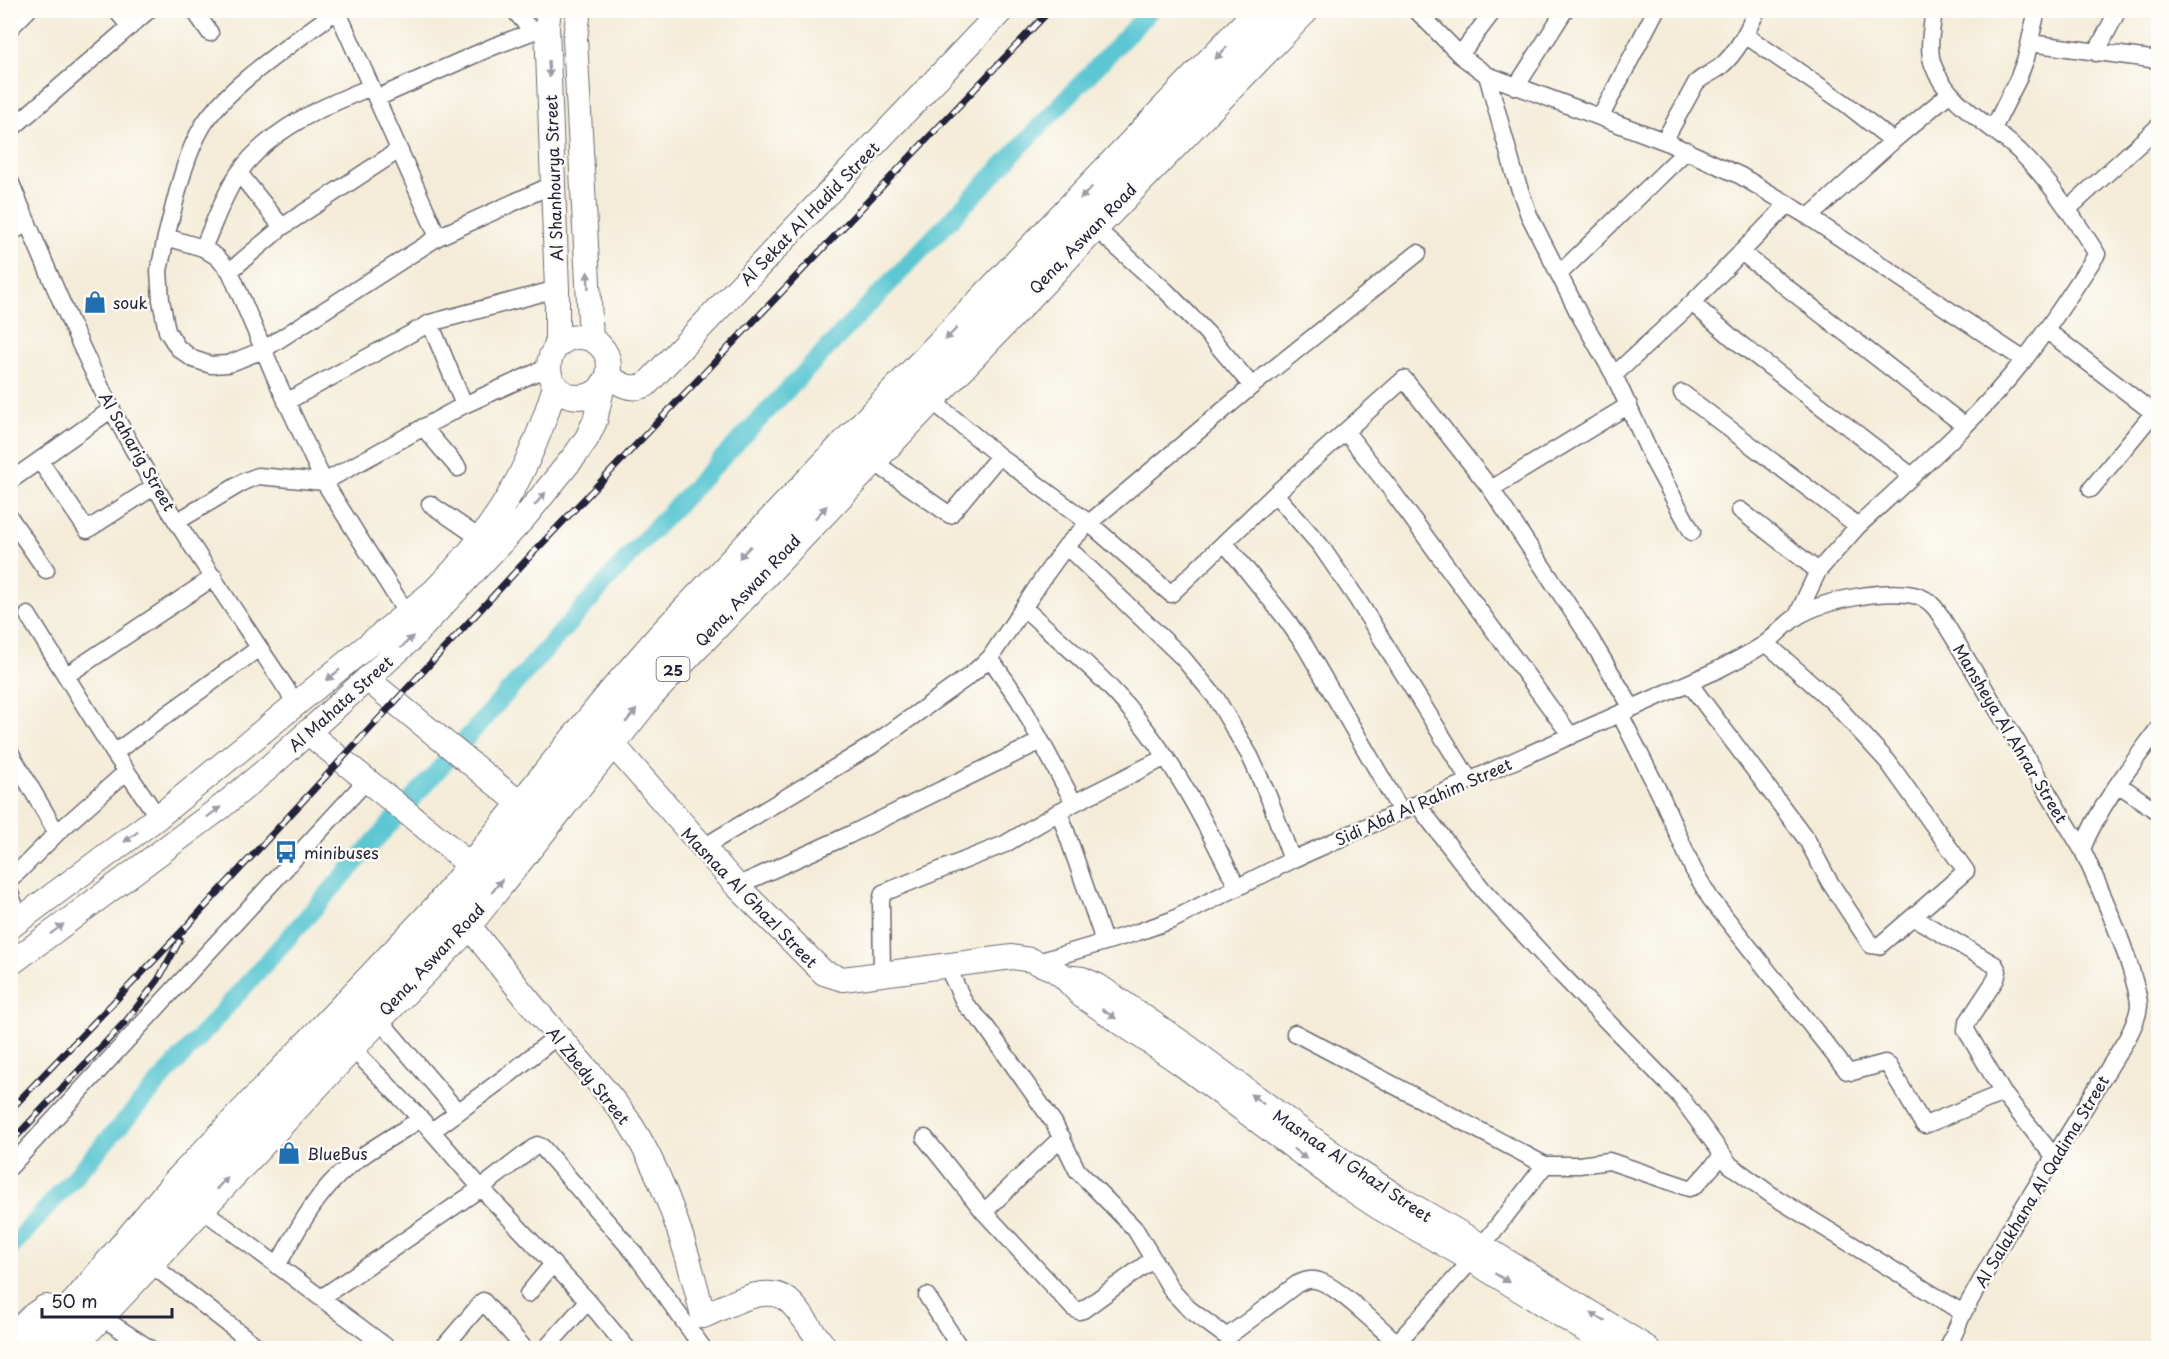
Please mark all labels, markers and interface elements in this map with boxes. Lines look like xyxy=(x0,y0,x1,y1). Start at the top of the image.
one-way arrow xyxy=(1215,45,1229,59)
one-way arrow xyxy=(544,59,553,78)
street label: Al Shanhourya Street xyxy=(538,94,568,262)
street label: Al Sekat Al Hadid Street xyxy=(734,135,885,290)
street label: Qena, Aswan Road xyxy=(1023,177,1141,299)
one-way arrow xyxy=(1080,185,1093,200)
one-way arrow xyxy=(584,271,593,290)
shop icon: souk xyxy=(82,289,108,315)
place label: souk xyxy=(113,290,148,314)
one-way arrow xyxy=(945,327,959,341)
street label: Al Saharig Street xyxy=(94,387,182,515)
one-way arrow xyxy=(533,492,546,507)
one-way arrow xyxy=(814,505,827,520)
street label: Qena, Aswan Road xyxy=(689,529,805,651)
one-way arrow xyxy=(738,544,752,558)
one-way arrow xyxy=(400,635,415,649)
street label: Mansheya Al Ahrar Street xyxy=(1948,639,2074,827)
street label: Al Mahata Street xyxy=(282,649,398,757)
road number: 25 xyxy=(656,657,690,681)
one-way arrow xyxy=(325,669,341,682)
one-way arrow xyxy=(624,708,637,724)
street label: Sidi Abd Al Rahim Street xyxy=(1331,751,1516,851)
one-way arrow xyxy=(206,807,221,819)
street label: Masnaa Al Ghazl Street xyxy=(676,821,824,973)
one-way arrow xyxy=(124,830,139,842)
bus stop icon: minibuses xyxy=(273,839,299,865)
place label: minibuses xyxy=(304,840,379,864)
one-way arrow xyxy=(491,878,504,894)
street label: Qena, Aswan Road xyxy=(373,898,489,1020)
one-way arrow xyxy=(49,923,65,935)
one-way arrow xyxy=(1101,1008,1117,1019)
street label: Al Zbedy Street xyxy=(542,1021,636,1129)
street label: Al Salakhana Al Qadima Street xyxy=(1968,1070,2114,1292)
one-way arrow xyxy=(1249,1093,1265,1105)
street label: Masnaa Al Ghazl Street xyxy=(1269,1103,1438,1228)
shop icon: BlueBus xyxy=(276,1140,302,1166)
place label: BlueBus xyxy=(307,1141,368,1165)
one-way arrow xyxy=(1293,1147,1308,1159)
one-way arrow xyxy=(215,1175,229,1190)
one-way arrow xyxy=(1494,1273,1510,1284)
scale bar xyxy=(42,1281,172,1319)
text: 50 m xyxy=(51,1287,98,1314)
one-way arrow xyxy=(1590,1312,1606,1323)

